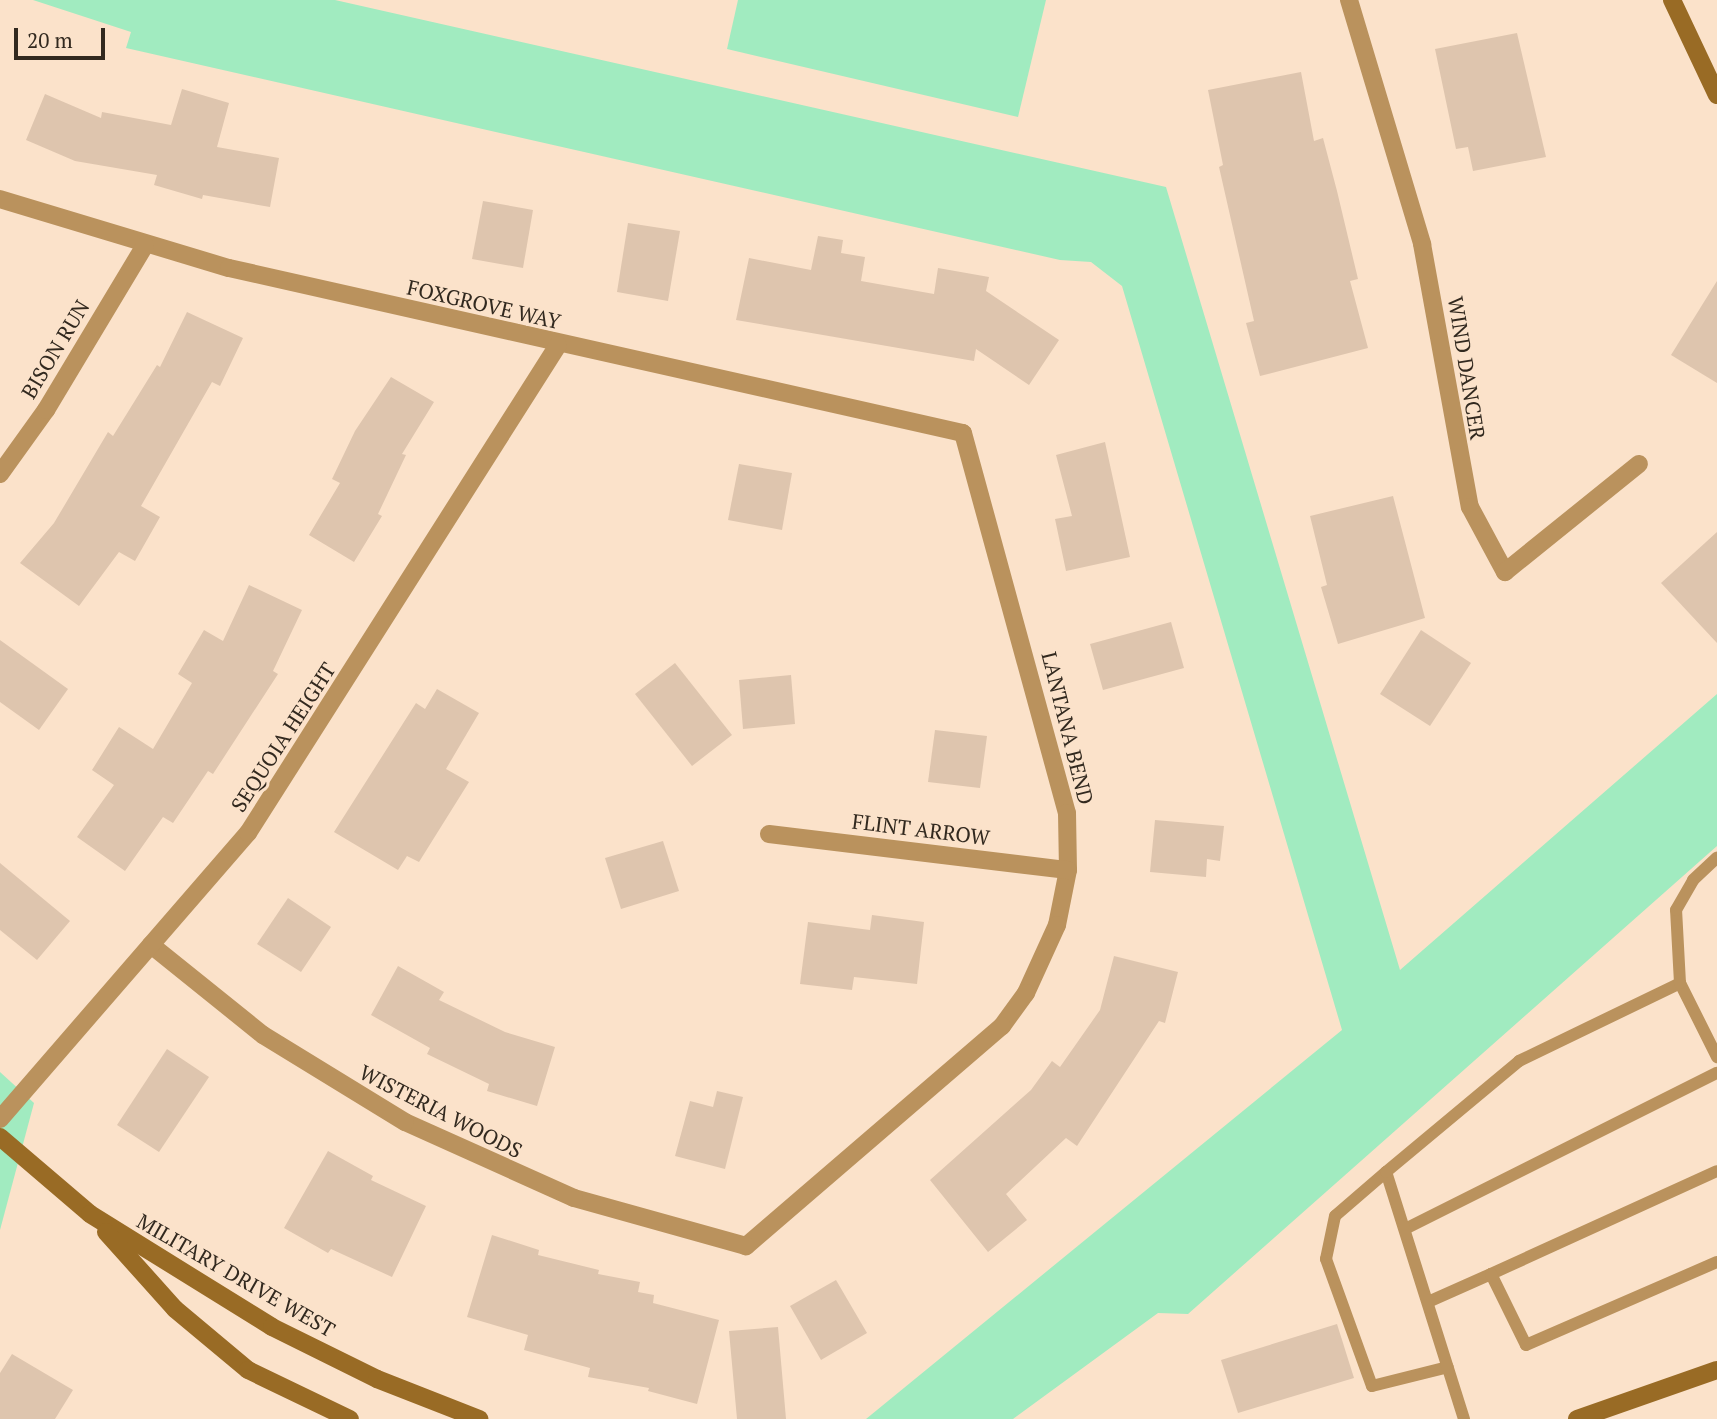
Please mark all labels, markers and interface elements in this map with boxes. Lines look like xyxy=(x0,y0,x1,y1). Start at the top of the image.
scale bar xyxy=(18,14,108,58)
text: 20 m xyxy=(27,26,73,54)
street label: FOXGROVE WAY xyxy=(405,274,563,334)
street label: WIND DANCER xyxy=(1443,294,1491,442)
street label: BISON RUN xyxy=(16,295,94,403)
street label: LANTANA BEND xyxy=(1037,649,1099,807)
street label: SEQUOIA HEIGHT xyxy=(225,658,341,816)
street label: FLINT ARROW xyxy=(851,808,991,850)
street label: WISTERIA WOODS xyxy=(355,1059,527,1163)
street label: MILITARY DRIVE WEST xyxy=(133,1208,339,1342)

